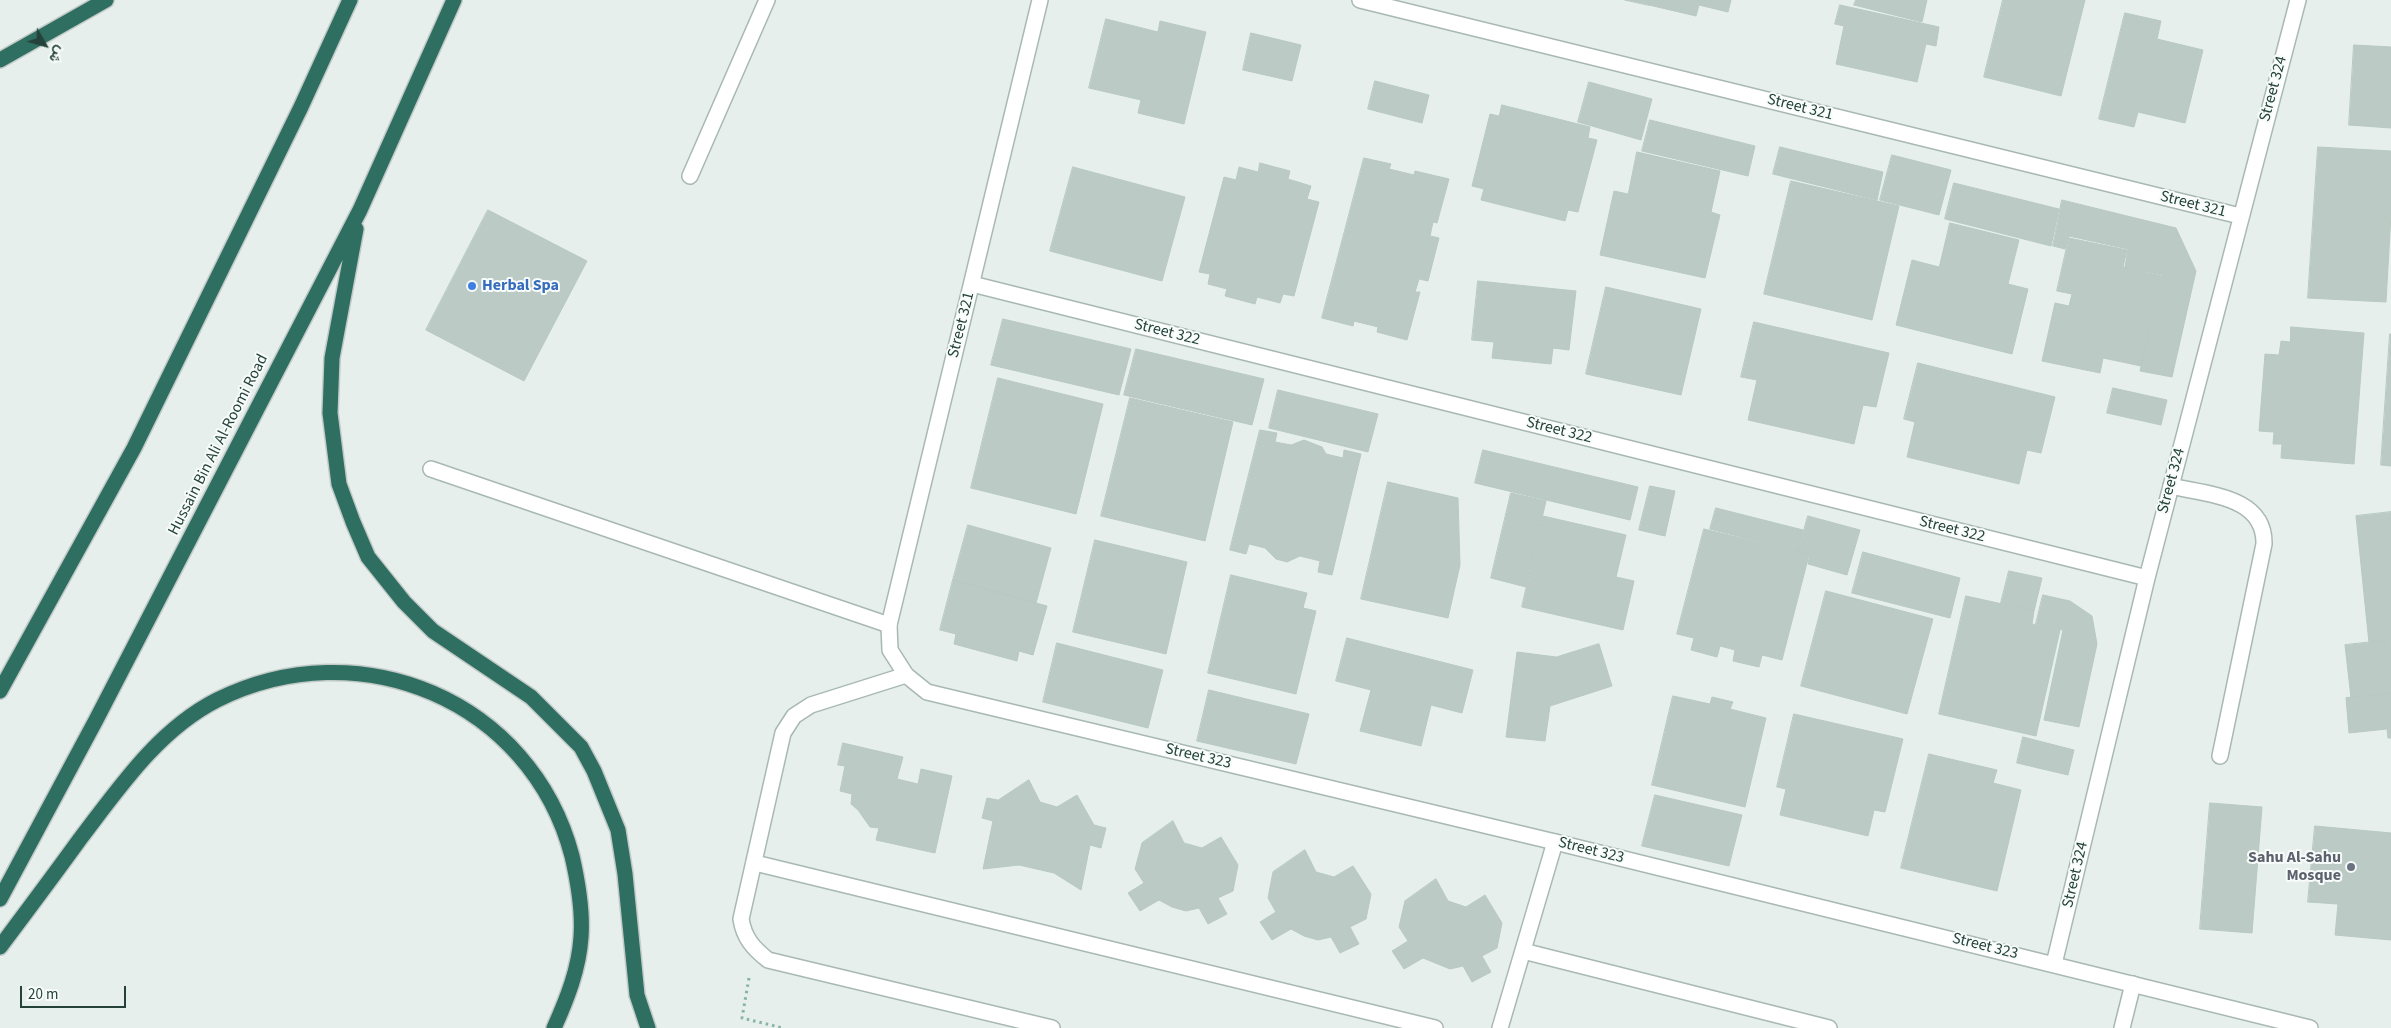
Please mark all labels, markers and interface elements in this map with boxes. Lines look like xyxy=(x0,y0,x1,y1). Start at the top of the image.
north arrow xyxy=(20,20,70,70)
text: ش xyxy=(44,41,70,67)
street label: Street 324 xyxy=(2256,54,2292,124)
street label: Street 321 xyxy=(1765,91,1835,125)
street label: Street 321 xyxy=(2158,188,2228,222)
place label: Herbal Spa xyxy=(482,276,559,296)
marker: Herbal Spa xyxy=(466,280,478,292)
street label: Street 321 xyxy=(945,290,979,360)
street label: Street 322 xyxy=(1132,316,1202,350)
street label: Hussain Bin Ali Al-Roomi Road xyxy=(165,351,273,539)
street label: Street 322 xyxy=(1524,414,1594,448)
street label: Street 324 xyxy=(2154,446,2190,516)
street label: Street 322 xyxy=(1917,513,1987,547)
street label: Street 323 xyxy=(1163,740,1233,774)
street label: Street 323 xyxy=(1556,834,1626,868)
street label: Street 324 xyxy=(2059,840,2093,910)
place label: Sahu Al-Sahu Mosque xyxy=(2248,848,2341,886)
marker: Sahu Al-Sahu Mosque xyxy=(2345,861,2357,873)
street label: Street 323 xyxy=(1950,930,2020,964)
scale bar xyxy=(22,976,129,1008)
text: 20 m xyxy=(28,984,58,1005)

